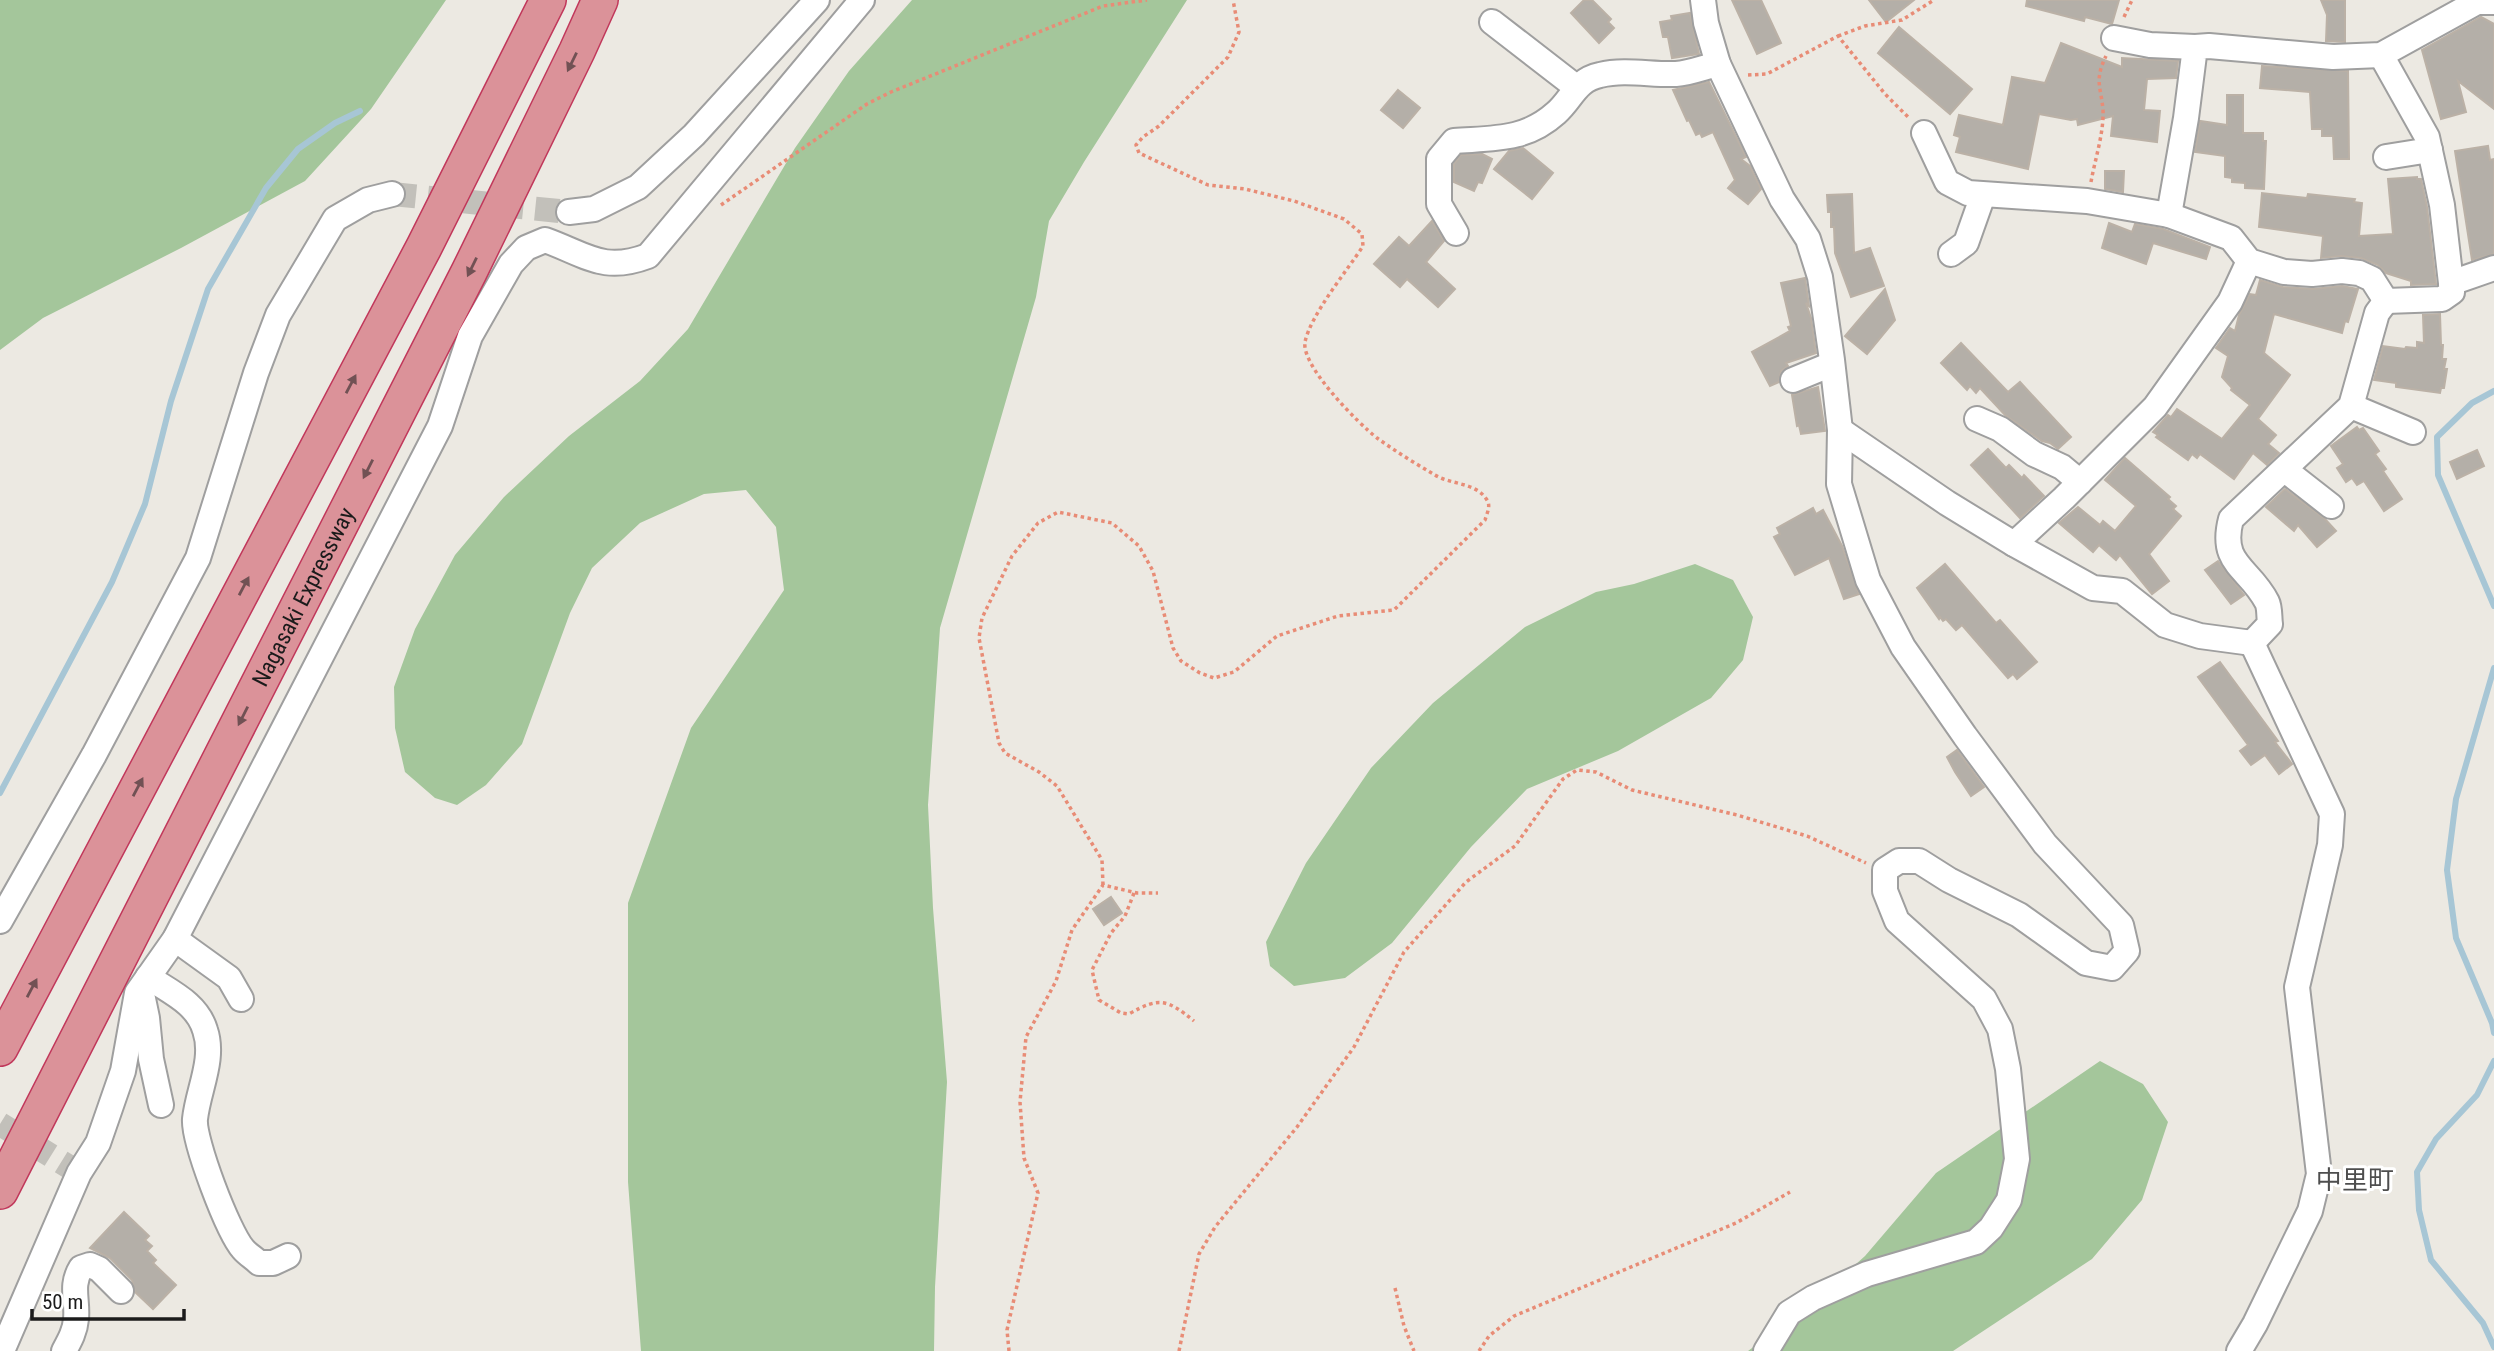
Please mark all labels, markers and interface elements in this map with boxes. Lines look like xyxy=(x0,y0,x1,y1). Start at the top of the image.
one-way arrow xyxy=(566,52,577,72)
one-way arrow xyxy=(466,257,477,277)
one-way arrow xyxy=(344,374,356,394)
one-way arrow xyxy=(363,459,374,479)
street label: Nagasaki Expressway xyxy=(247,503,361,691)
one-way arrow xyxy=(238,575,250,595)
one-way arrow xyxy=(237,706,249,726)
one-way arrow xyxy=(132,777,144,796)
one-way arrow xyxy=(26,978,38,998)
district label: 中里町 xyxy=(2316,1165,2394,1195)
scale bar xyxy=(32,1278,184,1322)
text: 50 m xyxy=(42,1290,83,1314)

